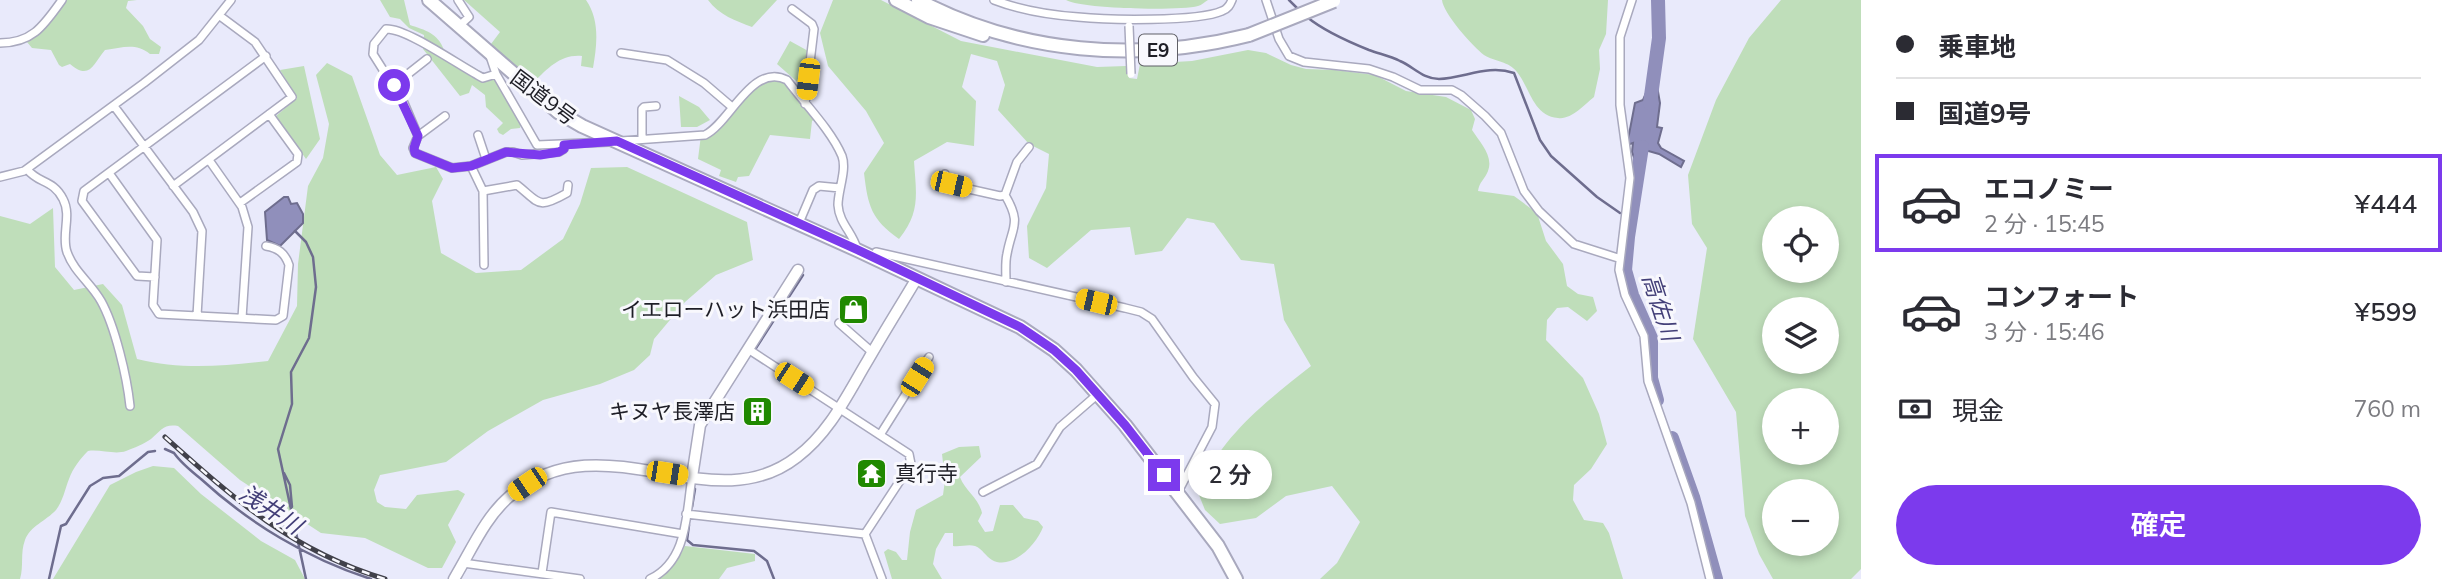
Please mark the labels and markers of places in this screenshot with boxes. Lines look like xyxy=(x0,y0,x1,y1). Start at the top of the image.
shop icon: イエローハット浜田店 xyxy=(836,292,870,326)
place label: イエローハット浜田店 xyxy=(621,296,830,322)
building icon: キヌヤ長澤店 xyxy=(741,394,775,428)
place label: キヌヤ長澤店 xyxy=(609,398,735,424)
temple icon: 真行寺 xyxy=(855,456,889,490)
place label: 真行寺 xyxy=(895,460,958,486)

